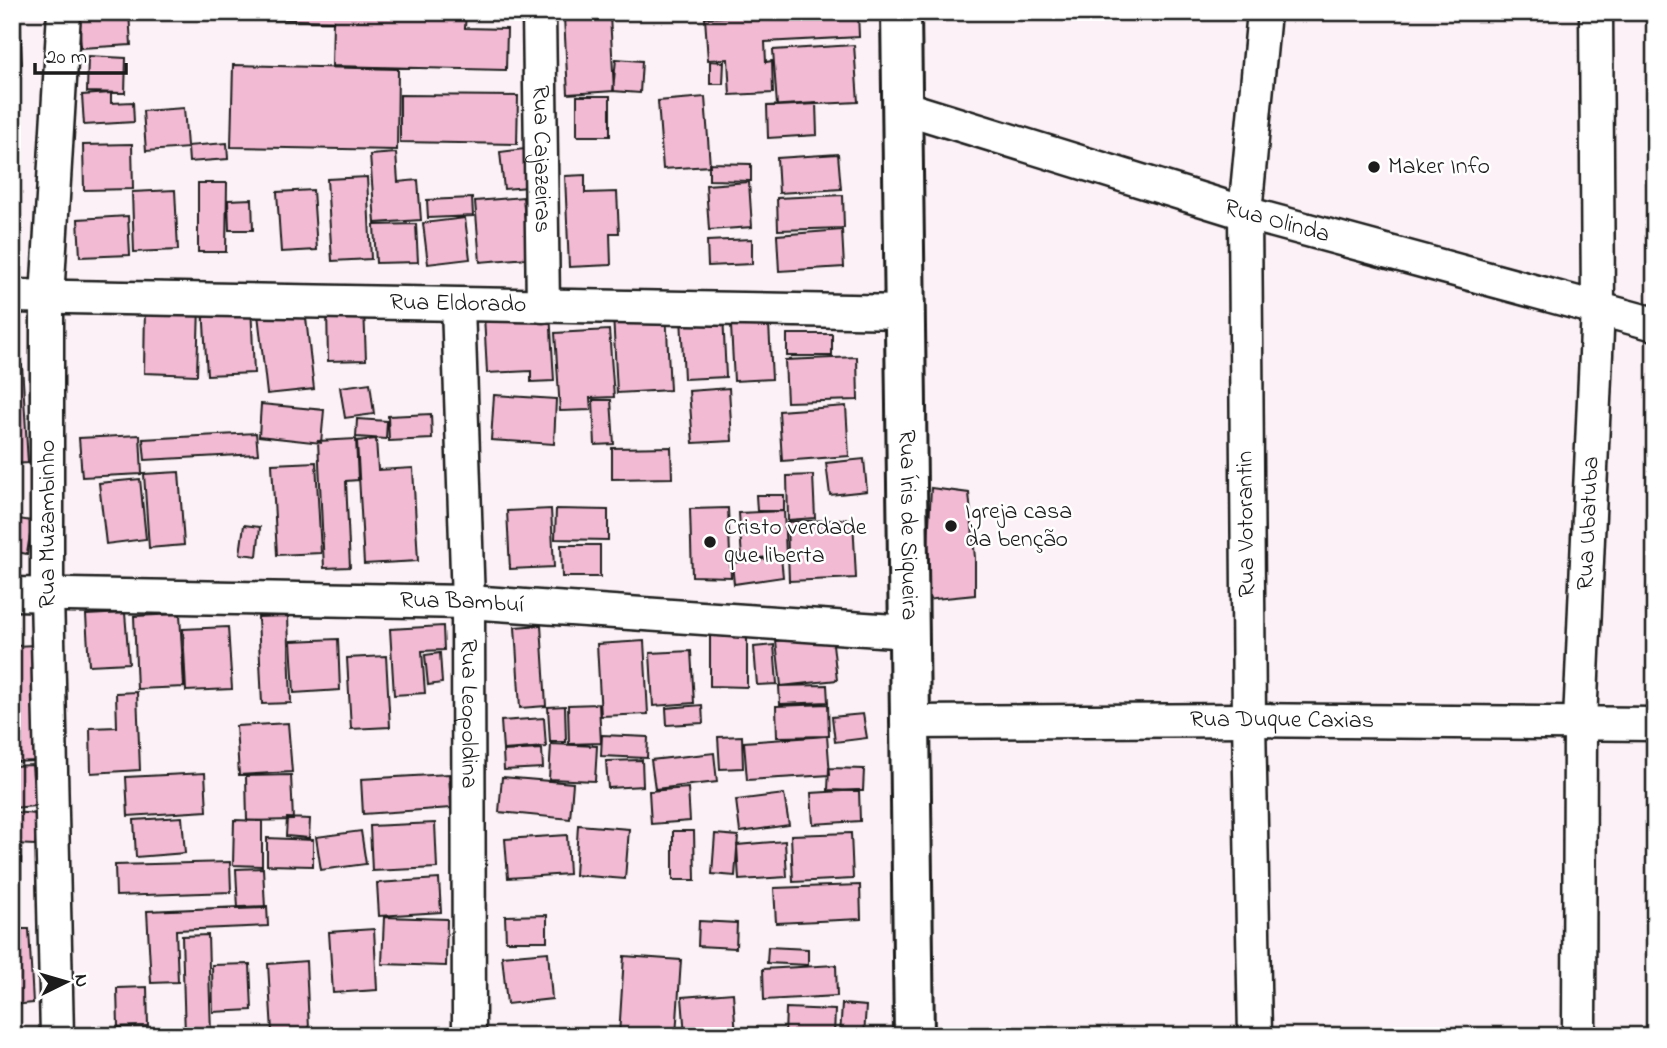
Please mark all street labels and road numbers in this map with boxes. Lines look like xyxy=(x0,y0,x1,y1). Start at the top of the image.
street label: Rua Cajazeiras xyxy=(522,85,560,233)
street label: Rua Olinda xyxy=(1220,190,1334,253)
street label: Rua Eldorado xyxy=(389,285,527,323)
street label: Rua Íris de Siqueira xyxy=(889,429,926,621)
street label: Rua Muzambinho xyxy=(31,440,66,608)
street label: Rua Votorantin xyxy=(1228,450,1266,598)
street label: Rua Ubatuba xyxy=(1568,455,1609,591)
street label: Rua Bambuí xyxy=(399,583,525,623)
street label: Rua Leopoldina xyxy=(451,639,486,789)
street label: Rua Duque Caxias xyxy=(1190,702,1374,739)

